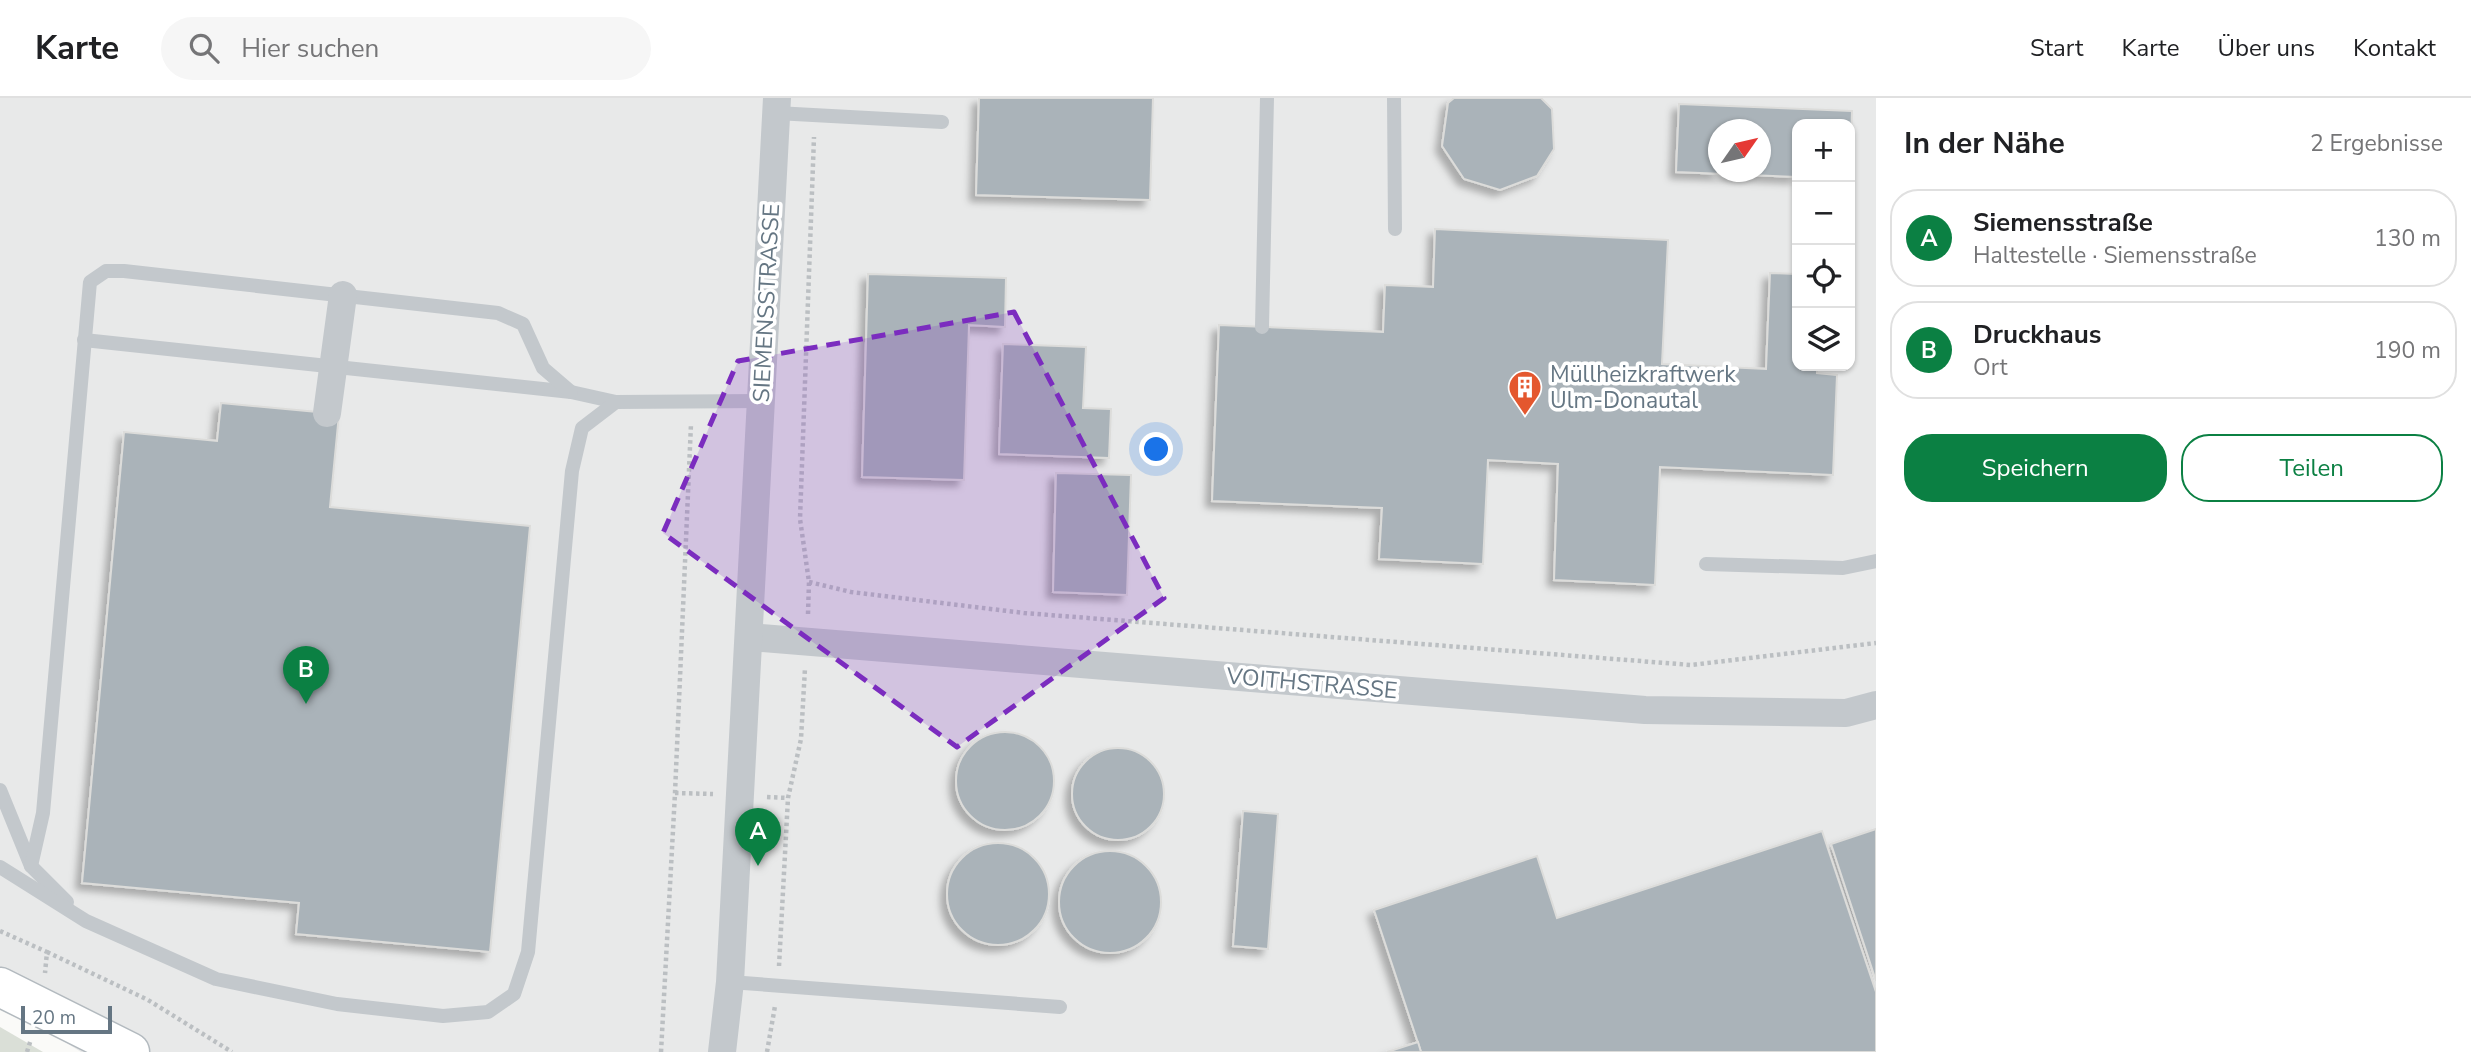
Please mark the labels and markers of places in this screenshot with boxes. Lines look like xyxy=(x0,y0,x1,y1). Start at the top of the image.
place label: Müllheizkraftwerk Ulm-Donautal xyxy=(1550,359,1736,416)
building icon: Müllheizkraftwerk Ulm-Donautal xyxy=(1506,368,1544,417)
pin: B xyxy=(283,646,329,704)
pin: A xyxy=(735,808,781,866)

